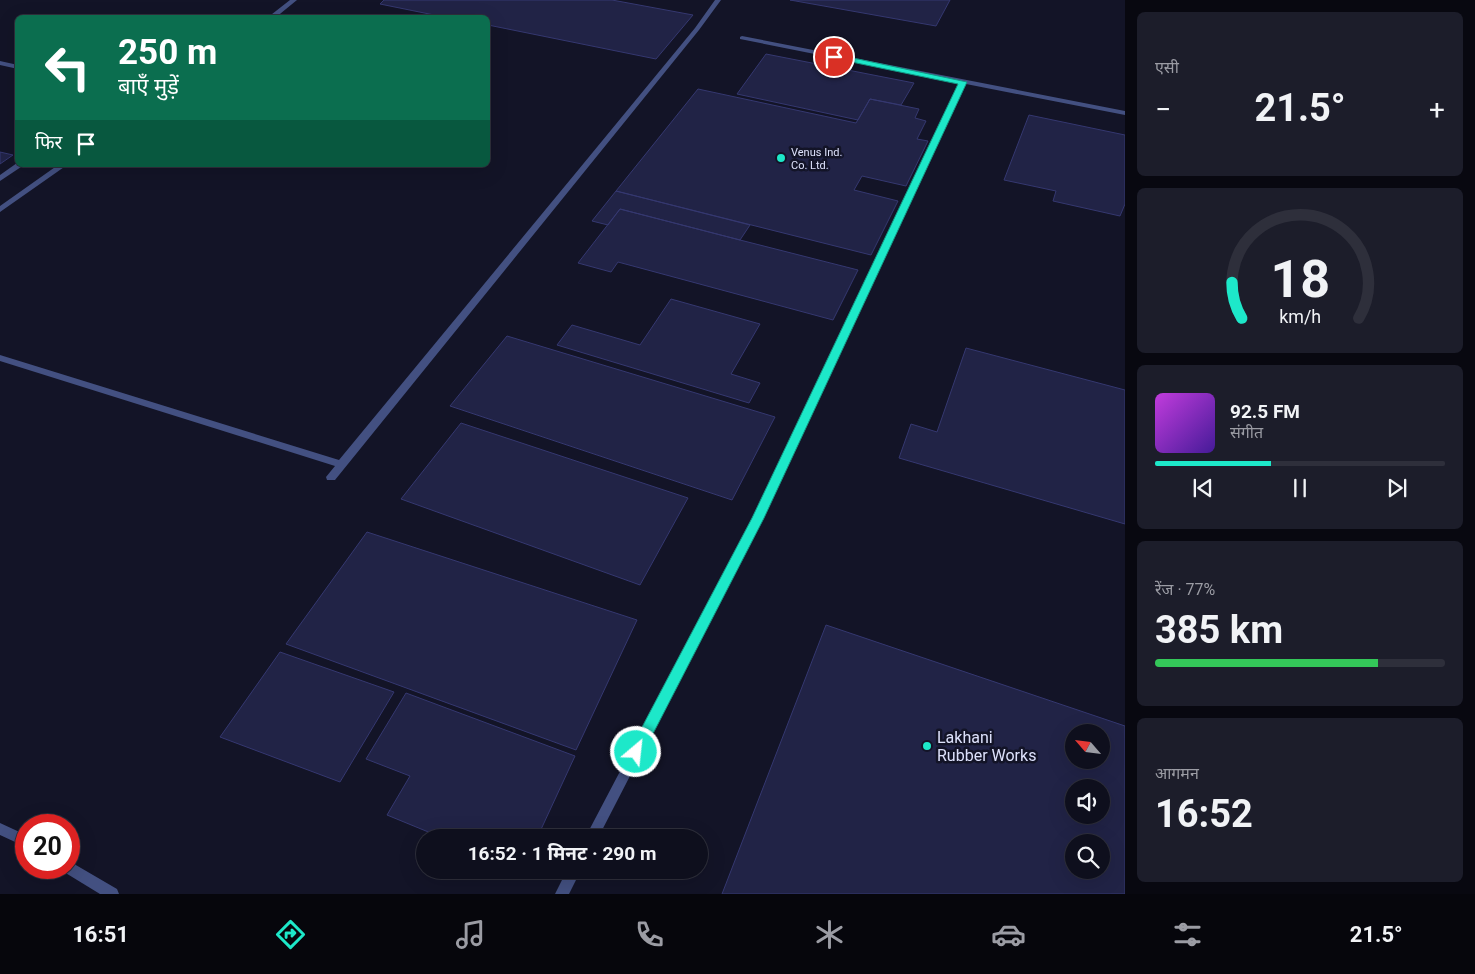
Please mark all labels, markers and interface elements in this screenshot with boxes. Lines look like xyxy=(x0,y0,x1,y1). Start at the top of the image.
text: 250 m xyxy=(118,32,217,73)
icon: left xyxy=(35,35,100,100)
pin xyxy=(813,36,855,78)
icon: arrive xyxy=(820,43,848,71)
text: एसी xyxy=(1155,58,1179,77)
text: बाएँ मुड़ें xyxy=(118,74,179,99)
text: 21.5° xyxy=(1254,86,1346,130)
text: − xyxy=(1155,93,1171,126)
text: + xyxy=(1429,93,1445,126)
icon: arrive xyxy=(72,130,100,158)
text: फिर xyxy=(35,131,62,154)
place label: Venus Ind. Co. Ltd. xyxy=(791,146,842,172)
marker: Venus Ind. Co. Ltd. xyxy=(775,152,787,164)
text: 18 xyxy=(1270,249,1330,310)
text: km/h xyxy=(1279,306,1321,327)
text: 92.5 FM xyxy=(1230,400,1300,423)
text: संगीत xyxy=(1230,423,1263,442)
icon: previous xyxy=(1189,474,1217,502)
icon: pause xyxy=(1286,474,1314,502)
icon: next xyxy=(1383,474,1411,502)
text: रेंज · 77% xyxy=(1155,580,1215,599)
text: 385 km xyxy=(1155,608,1283,652)
north arrow xyxy=(1065,724,1110,769)
map controls xyxy=(1065,724,1110,879)
position arrow xyxy=(609,725,661,777)
place label: Lakhani Rubber Works xyxy=(937,728,1036,765)
marker: Lakhani Rubber Works xyxy=(921,740,933,752)
text: आगमन xyxy=(1155,764,1199,783)
button: sound xyxy=(1065,779,1110,824)
text: 16:52 xyxy=(1155,792,1253,836)
speed limit sign: 20 xyxy=(15,814,80,879)
button: search xyxy=(1065,834,1110,879)
text: 16:52 · 1 मिनट · 290 m xyxy=(468,842,656,865)
icon: directions xyxy=(273,917,308,952)
icon: music xyxy=(453,917,488,952)
icon: phone xyxy=(632,917,667,952)
icon: climate xyxy=(812,917,847,952)
icon: car xyxy=(991,917,1026,952)
icon: filters xyxy=(1170,917,1205,952)
text: 16:51 xyxy=(72,922,129,947)
text: 21.5° xyxy=(1350,922,1403,947)

